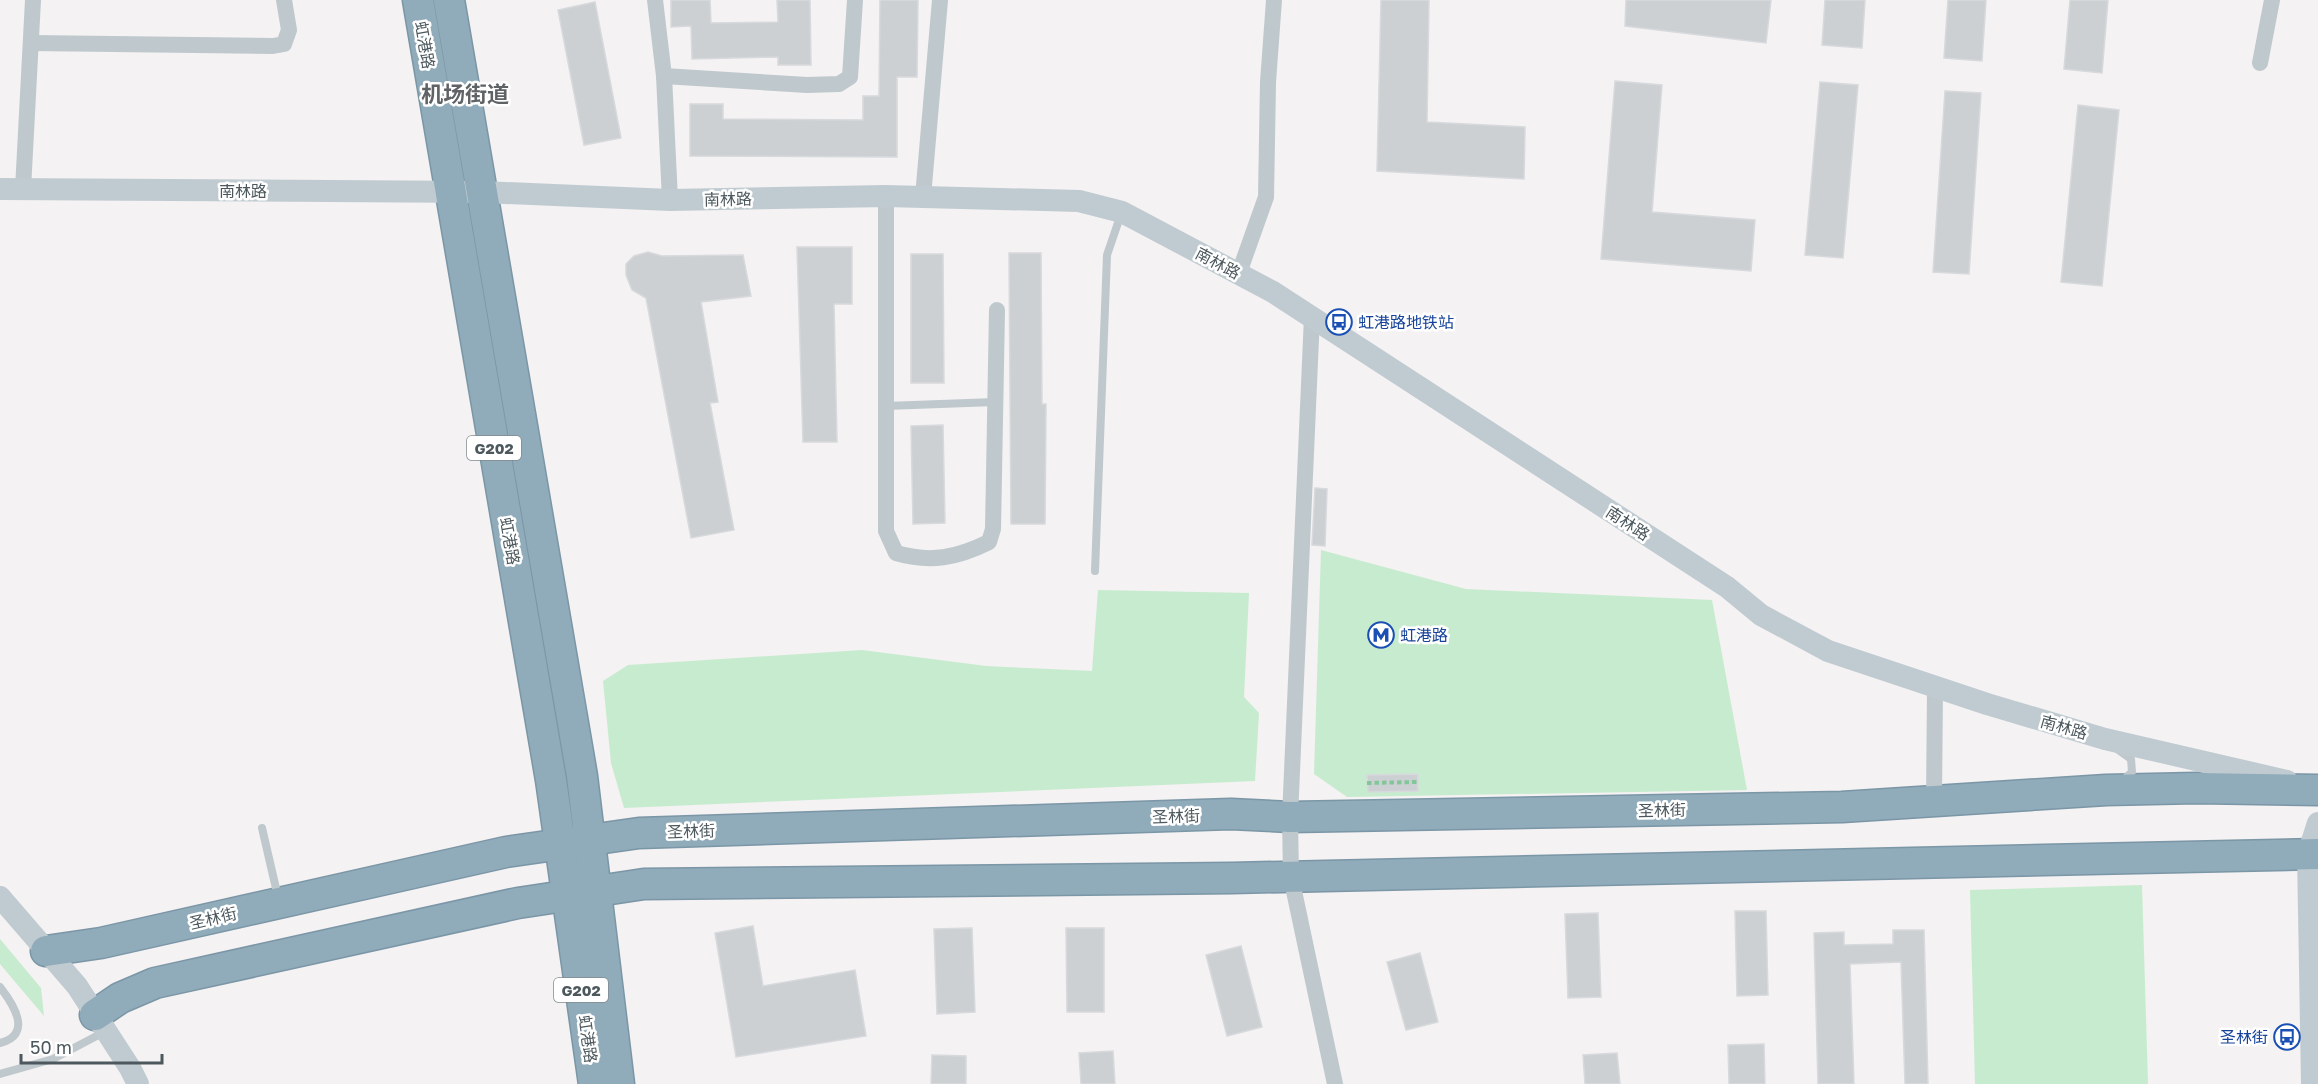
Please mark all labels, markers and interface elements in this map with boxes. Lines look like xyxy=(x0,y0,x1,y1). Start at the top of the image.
street label: 虹港路 xyxy=(411,20,439,70)
district label: 机场街道 xyxy=(421,80,509,107)
street label: 南林路 xyxy=(219,181,267,201)
street label: 南林路 xyxy=(704,189,752,209)
street label: 南林路 xyxy=(1192,243,1244,283)
bus stop icon: 虹港路地铁站 xyxy=(1324,307,1354,337)
place label: 虹港路地铁站 xyxy=(1358,312,1454,332)
road number: G202 xyxy=(467,436,521,460)
street label: 南林路 xyxy=(1602,502,1654,544)
street label: 虹港路 xyxy=(496,516,524,566)
metro station icon: 虹港路 xyxy=(1366,620,1396,650)
place label: 虹港路 xyxy=(1400,625,1448,645)
street label: 南林路 xyxy=(2038,711,2090,743)
street label: 圣林街 xyxy=(1638,800,1686,820)
street label: 圣林街 xyxy=(1152,805,1200,827)
street label: 圣林街 xyxy=(667,820,715,842)
street label: 圣林街 xyxy=(187,903,239,933)
road number: G202 xyxy=(554,978,608,1002)
street label: 虹港路 xyxy=(575,1014,601,1064)
bus stop icon: 圣林街 xyxy=(2272,1022,2302,1052)
scale bar xyxy=(21,1027,162,1065)
place label: 圣林街 xyxy=(2220,1027,2268,1047)
text: 50 m xyxy=(30,1036,72,1058)

